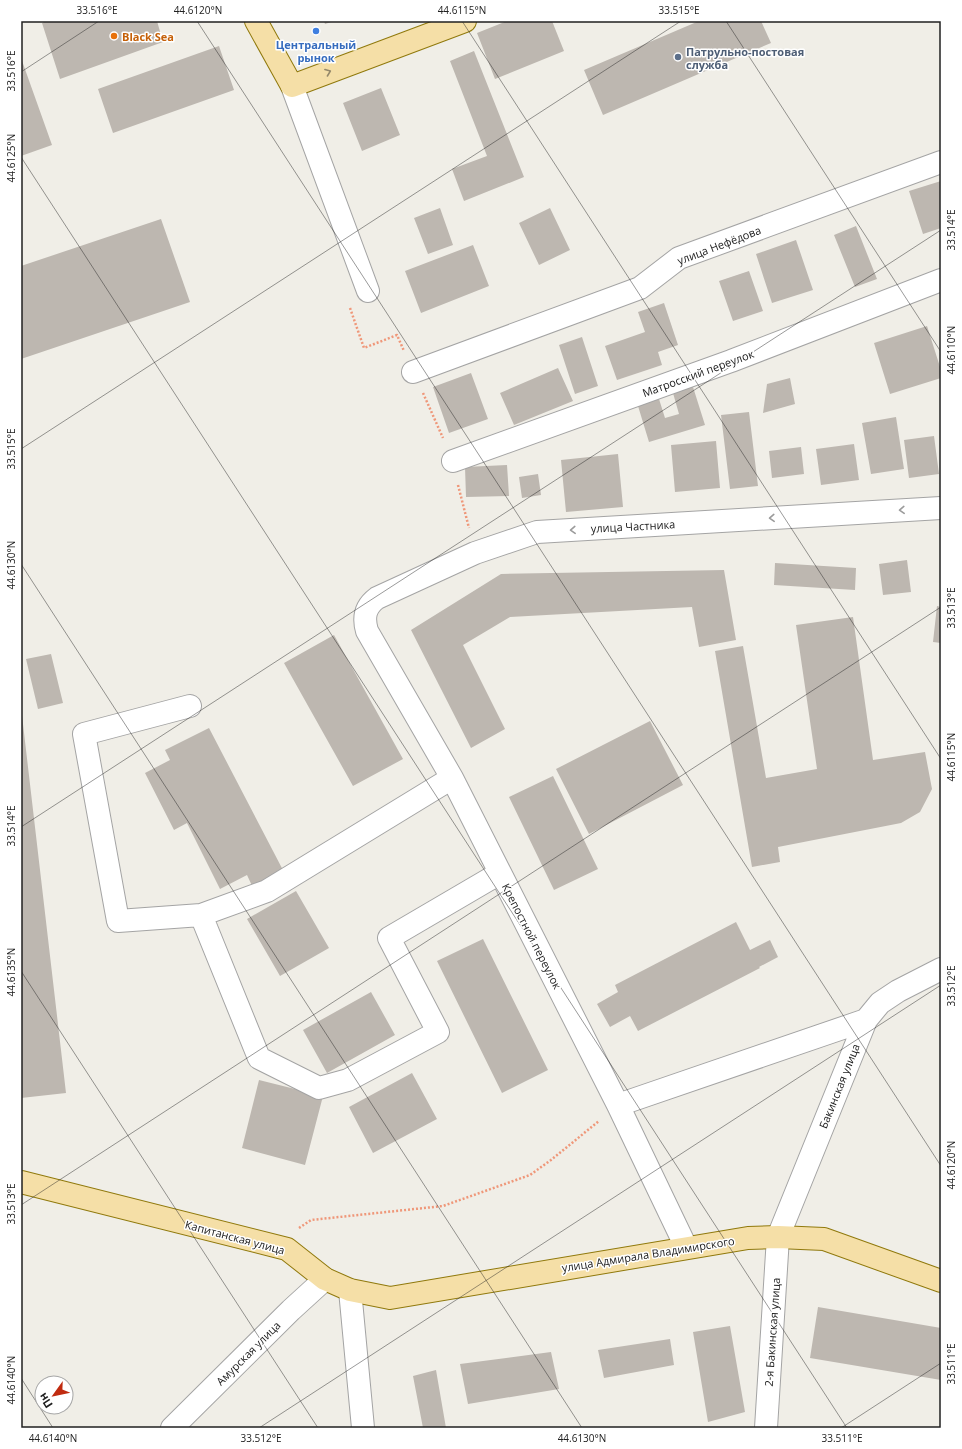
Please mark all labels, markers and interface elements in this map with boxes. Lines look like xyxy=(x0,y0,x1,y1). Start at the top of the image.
text: 33.516°E xyxy=(76,3,118,17)
text: 44.6120°N xyxy=(174,3,222,17)
text: 44.6115°N xyxy=(438,3,486,17)
text: 33.515°E xyxy=(658,3,700,17)
marker: Центральный рынок xyxy=(311,26,321,36)
place label: Black Sea xyxy=(122,29,174,44)
marker: Black Sea xyxy=(109,31,119,41)
place label: Центральный рынок xyxy=(276,37,356,65)
place label: Патрульно-постовая служба xyxy=(686,44,804,72)
text: 33.516°E xyxy=(4,50,18,92)
marker: Патрульно-постовая служба xyxy=(673,52,683,62)
one-way arrow xyxy=(325,69,332,77)
text: 44.6125°N xyxy=(4,134,18,182)
text: 33.514°E xyxy=(944,209,958,251)
street label: улица Нефёдова xyxy=(675,222,763,268)
text: 44.6110°N xyxy=(944,326,958,374)
street label: Матросский переулок xyxy=(640,346,756,400)
text: 33.515°E xyxy=(4,428,18,470)
one-way arrow xyxy=(899,506,905,515)
one-way arrow xyxy=(769,514,775,522)
street label: улица Частника xyxy=(590,516,676,536)
one-way arrow xyxy=(570,525,576,534)
text: 44.6130°N xyxy=(4,541,18,589)
text: 33.513°E xyxy=(944,587,958,629)
text: 44.6115°N xyxy=(944,733,958,781)
text: 33.514°E xyxy=(4,805,18,847)
street label: Крепостной переулок xyxy=(499,880,565,992)
text: 44.6135°N xyxy=(4,948,18,996)
text: 33.512°E xyxy=(944,965,958,1007)
street label: Бакинская улица xyxy=(815,1041,863,1131)
text: 44.6120°N xyxy=(944,1141,958,1189)
text: 33.513°E xyxy=(4,1183,18,1225)
street label: Капитанская улица xyxy=(183,1216,287,1258)
street label: улица Адмирала Владимирского xyxy=(561,1233,736,1275)
street label: 2-я Бакинская улица xyxy=(761,1277,783,1387)
street label: Амурская улица xyxy=(213,1318,283,1388)
text: 33.511°E xyxy=(944,1343,958,1385)
text: 44.6140°N xyxy=(4,1356,18,1404)
north arrow xyxy=(34,1375,74,1415)
text: Пн xyxy=(35,1390,56,1411)
text: 44.6140°N xyxy=(29,1431,77,1445)
text: 33.512°E xyxy=(240,1431,282,1445)
text: 44.6130°N xyxy=(558,1431,606,1445)
text: 33.511°E xyxy=(821,1431,863,1445)

